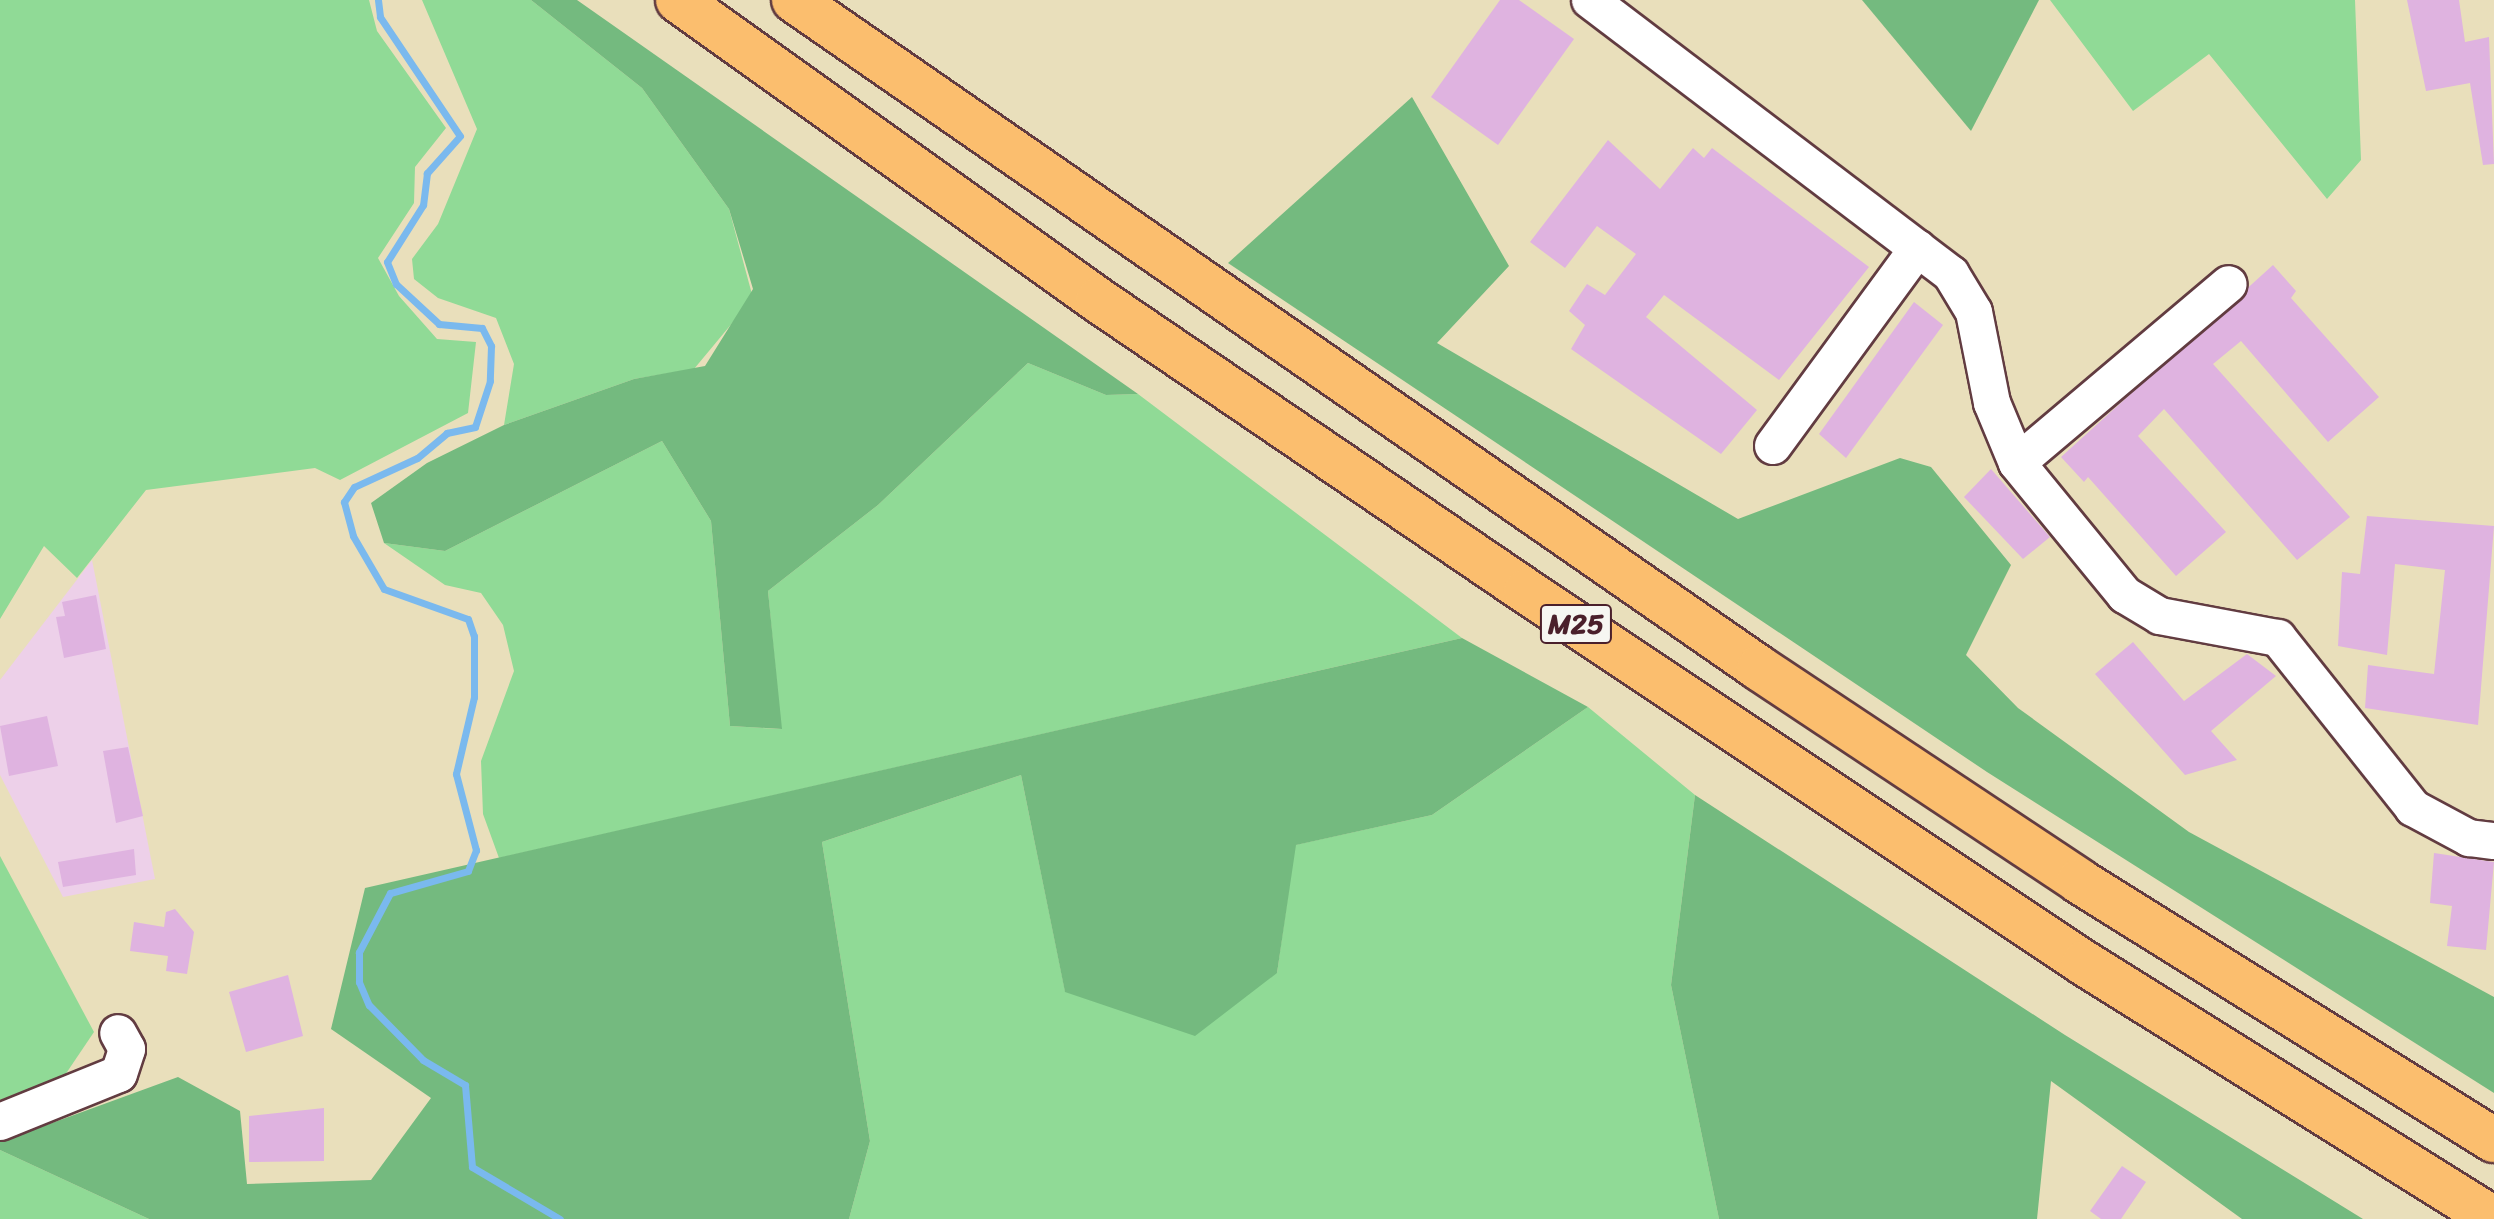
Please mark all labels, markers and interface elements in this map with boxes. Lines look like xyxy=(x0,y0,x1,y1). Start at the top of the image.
road number: M25 xyxy=(1538,600,1614,648)

